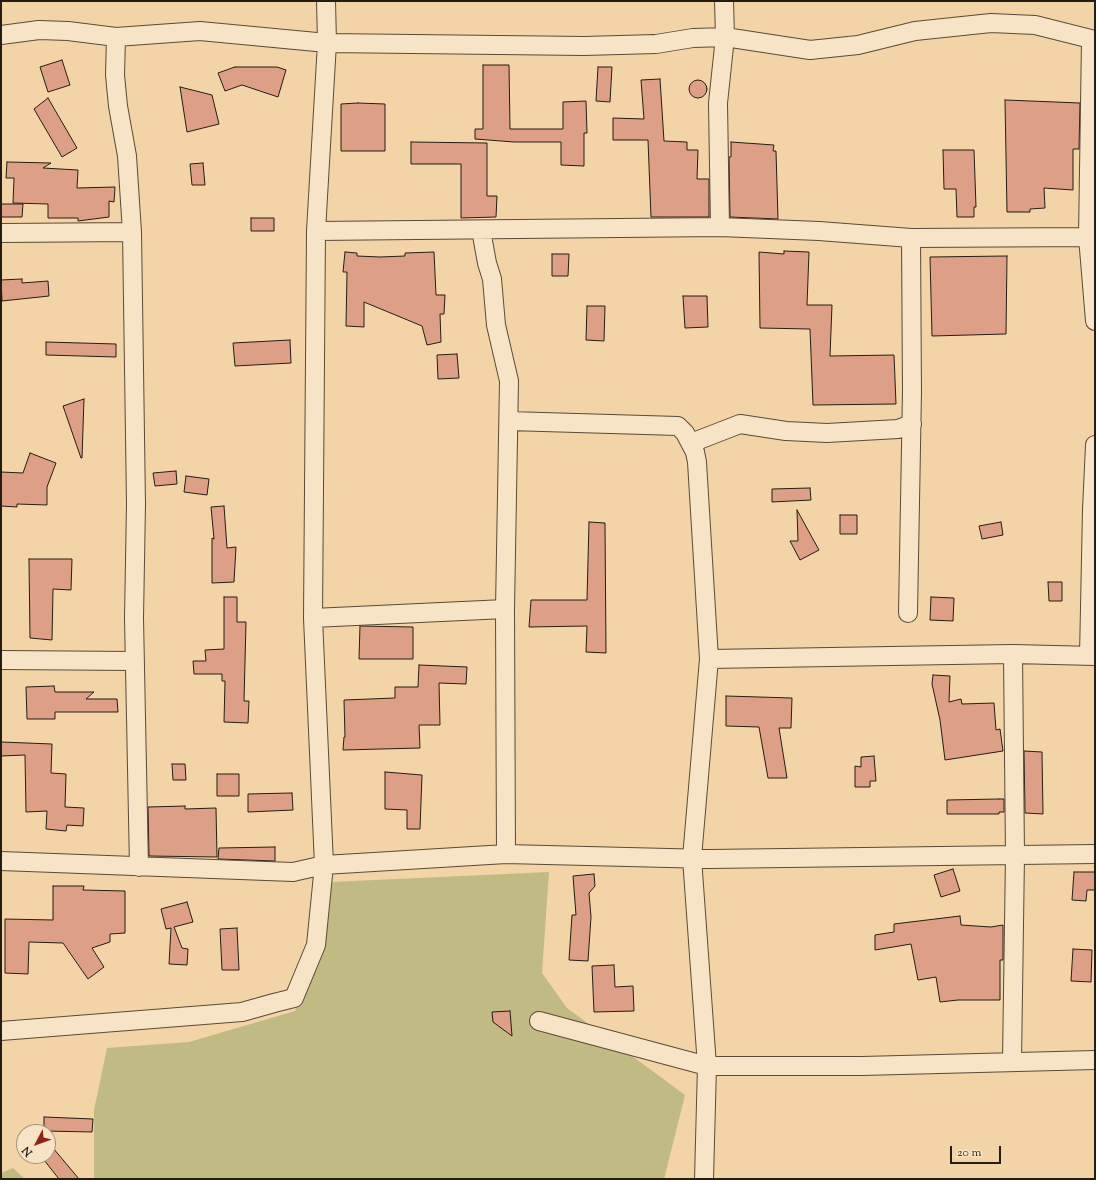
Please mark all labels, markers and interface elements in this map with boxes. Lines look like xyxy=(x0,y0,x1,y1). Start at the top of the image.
north arrow xyxy=(16,1124,56,1164)
scale bar xyxy=(952,1138,1003,1164)
text: N xyxy=(19,1143,37,1160)
text: 20 m xyxy=(957,1144,981,1162)

